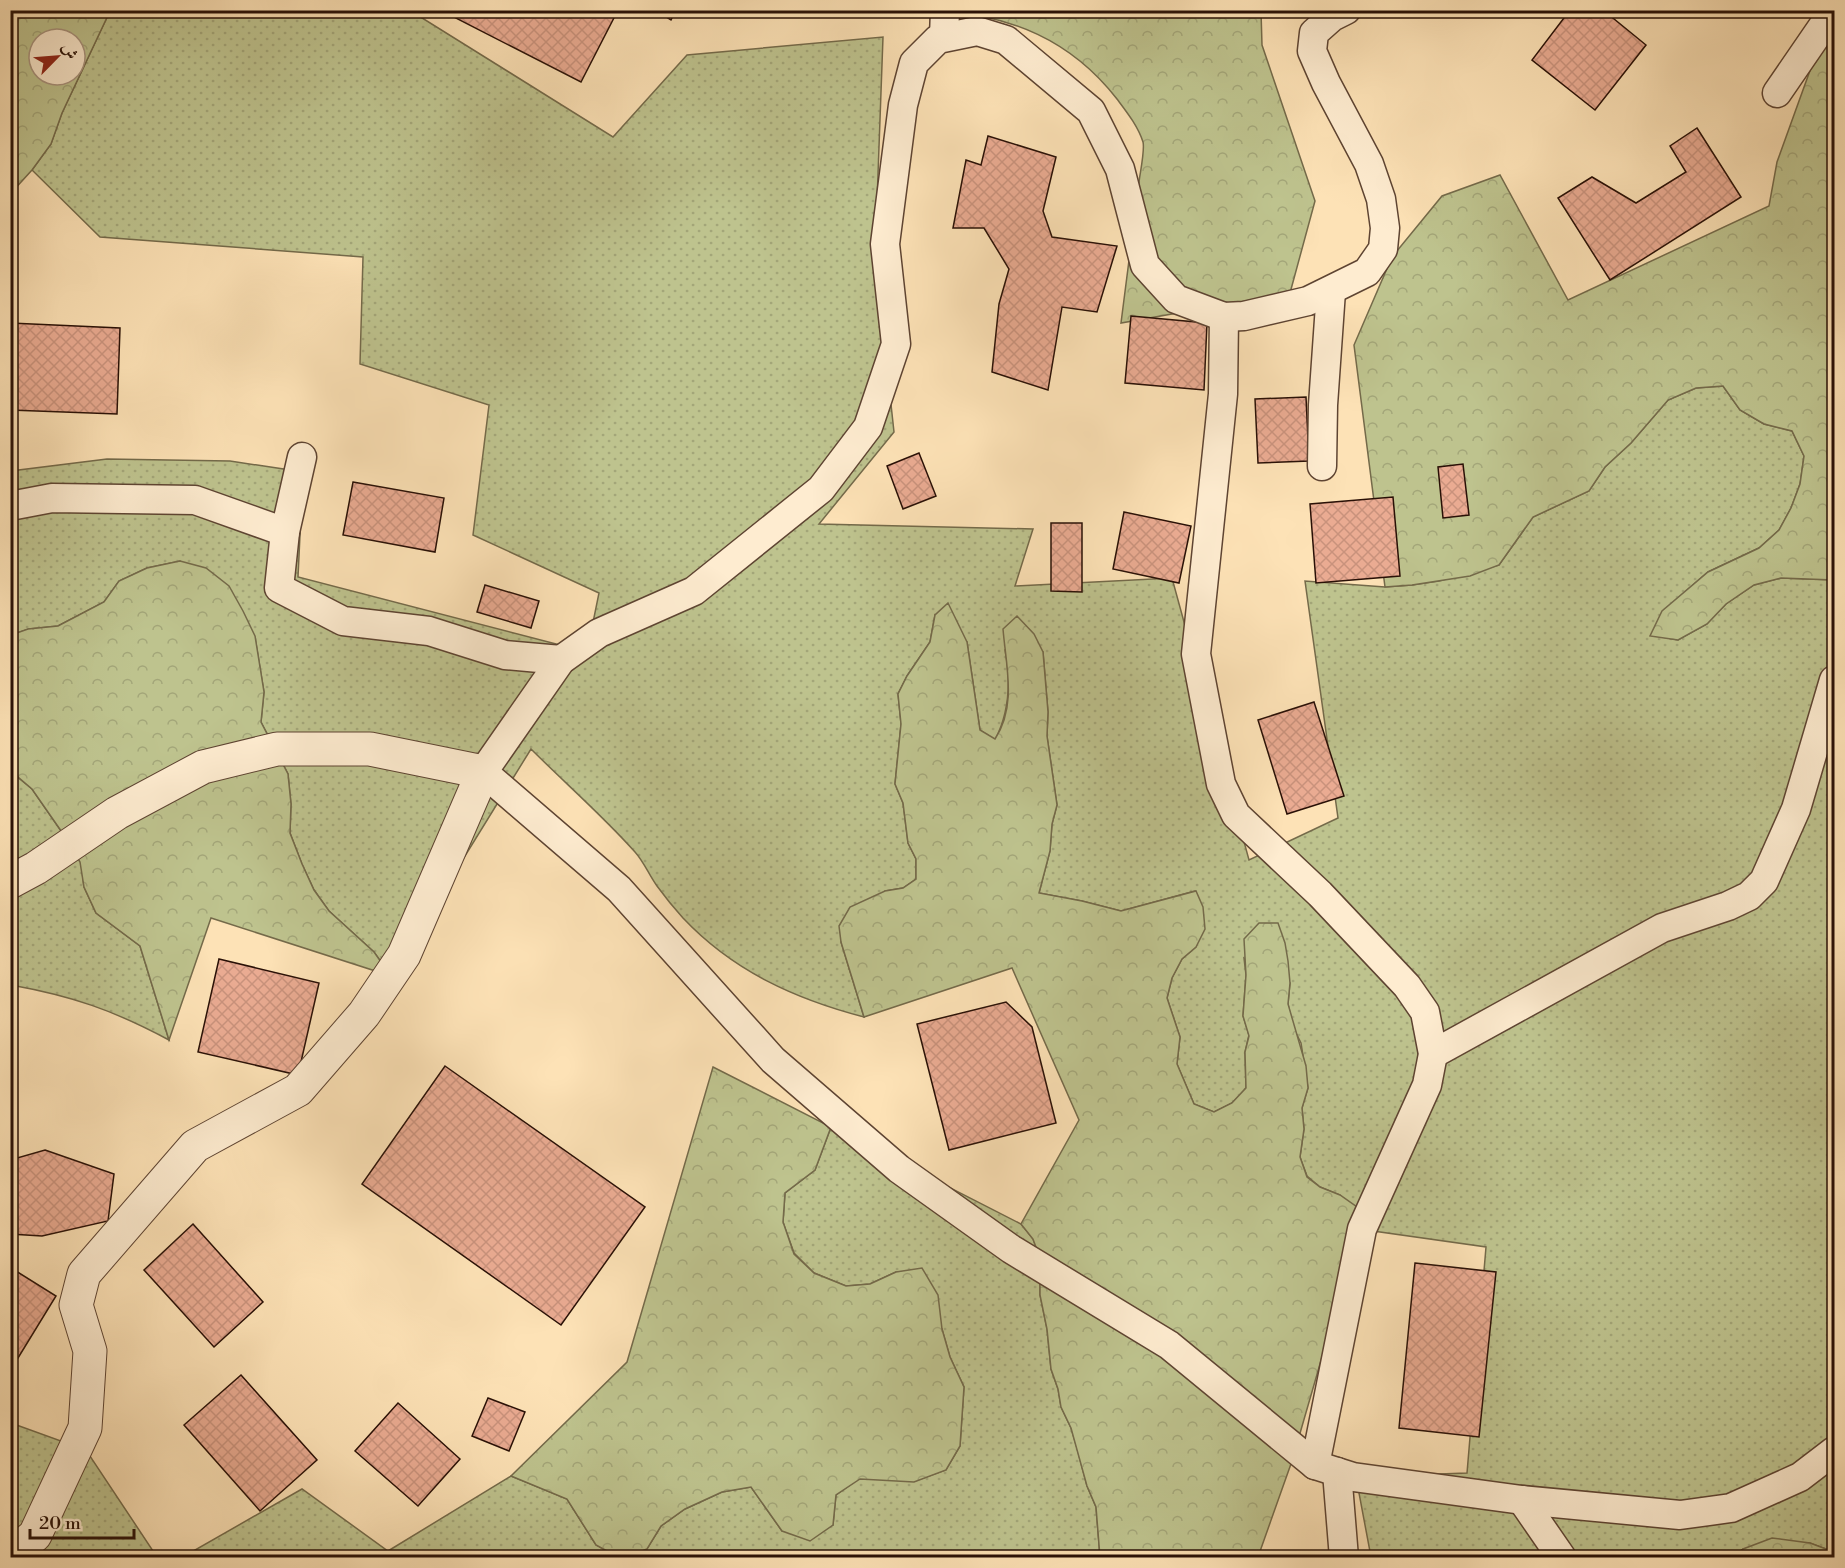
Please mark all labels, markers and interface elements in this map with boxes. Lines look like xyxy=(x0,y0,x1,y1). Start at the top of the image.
north arrow xyxy=(27,27,87,87)
text: ش xyxy=(57,40,82,63)
scale bar xyxy=(30,1502,134,1540)
text: 20 m xyxy=(39,1512,81,1535)

